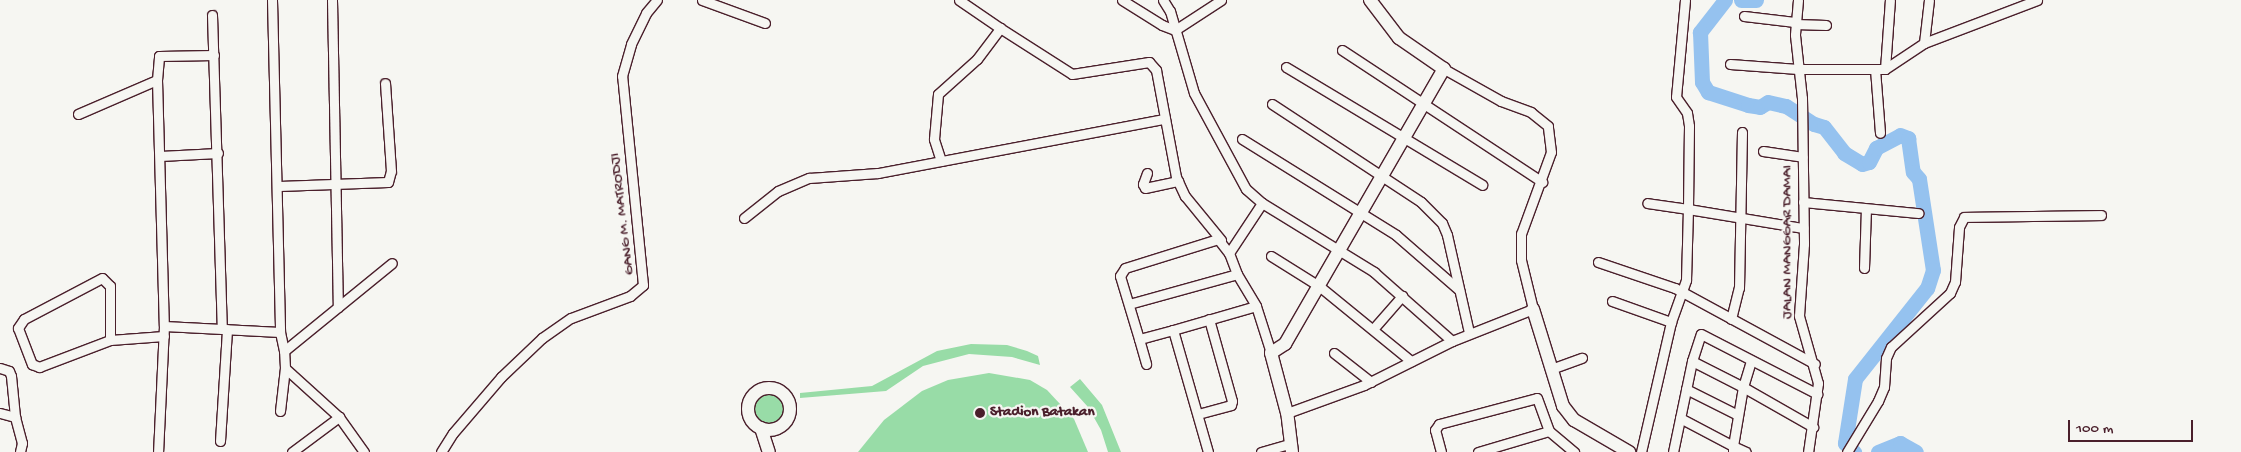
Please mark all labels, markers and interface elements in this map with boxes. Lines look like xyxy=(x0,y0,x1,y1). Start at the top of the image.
street label: GANG M. MATRODJI xyxy=(607,152,639,276)
street label: JALAN MANGGAR DAMAI xyxy=(1779,165,1797,319)
place label: Stadion Batakan xyxy=(990,404,1095,422)
marker: Stadion Batakan xyxy=(974,407,986,419)
scale bar xyxy=(2071,410,2196,442)
text: 100 m xyxy=(2076,420,2113,438)

